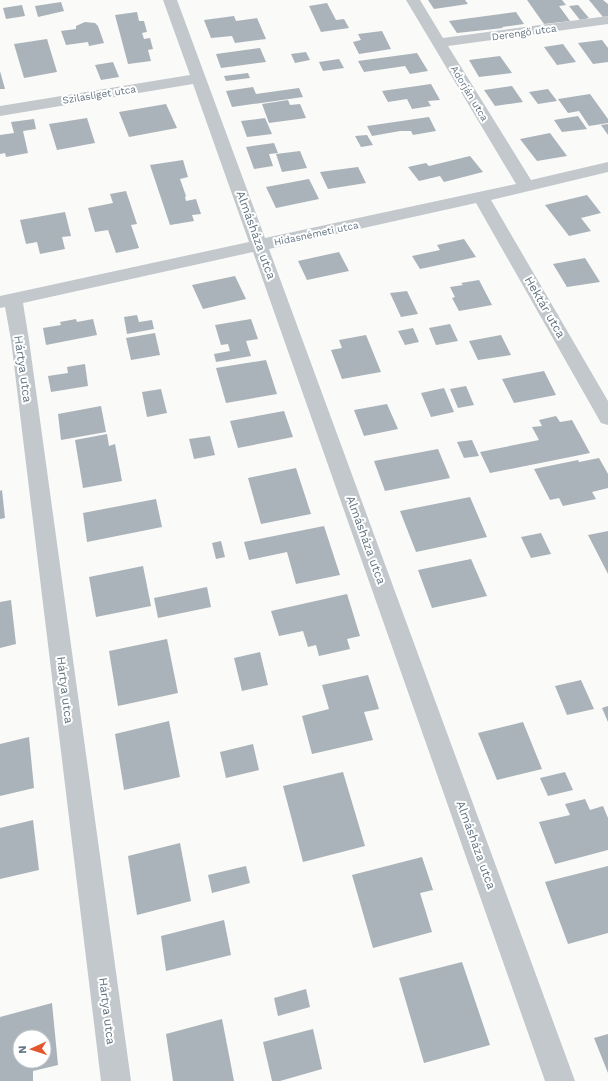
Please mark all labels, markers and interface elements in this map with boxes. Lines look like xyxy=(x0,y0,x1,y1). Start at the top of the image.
street label: Derengő utca xyxy=(491,22,557,42)
street label: Adorján utca xyxy=(449,64,491,123)
street label: Szilasliget utca xyxy=(62,83,137,106)
street label: Almásháza utca xyxy=(233,189,279,281)
street label: Hidasnémeti utca xyxy=(273,219,360,248)
street label: Hektár utca xyxy=(522,274,568,341)
street label: Hártya utca xyxy=(11,335,35,404)
street label: Almásháza utca xyxy=(343,494,389,586)
street label: Hártya utca xyxy=(54,656,76,725)
street label: Almásháza utca xyxy=(453,799,499,891)
street label: Hártya utca xyxy=(96,977,118,1046)
north arrow xyxy=(12,1029,52,1069)
text: N xyxy=(16,1045,29,1054)

